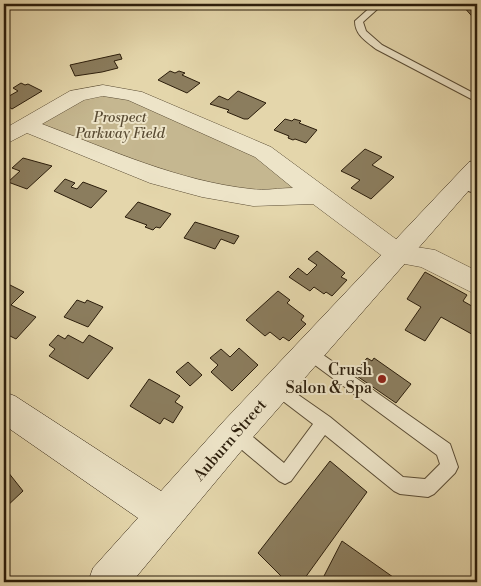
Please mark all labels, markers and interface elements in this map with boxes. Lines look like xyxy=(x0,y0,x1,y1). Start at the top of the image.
park label: Prospect Parkway Field xyxy=(74,109,166,143)
place label: Crush Salon & Spa xyxy=(286,360,373,398)
marker: Crush Salon & Spa xyxy=(376,373,388,385)
street label: Auburn Street xyxy=(188,395,271,486)

